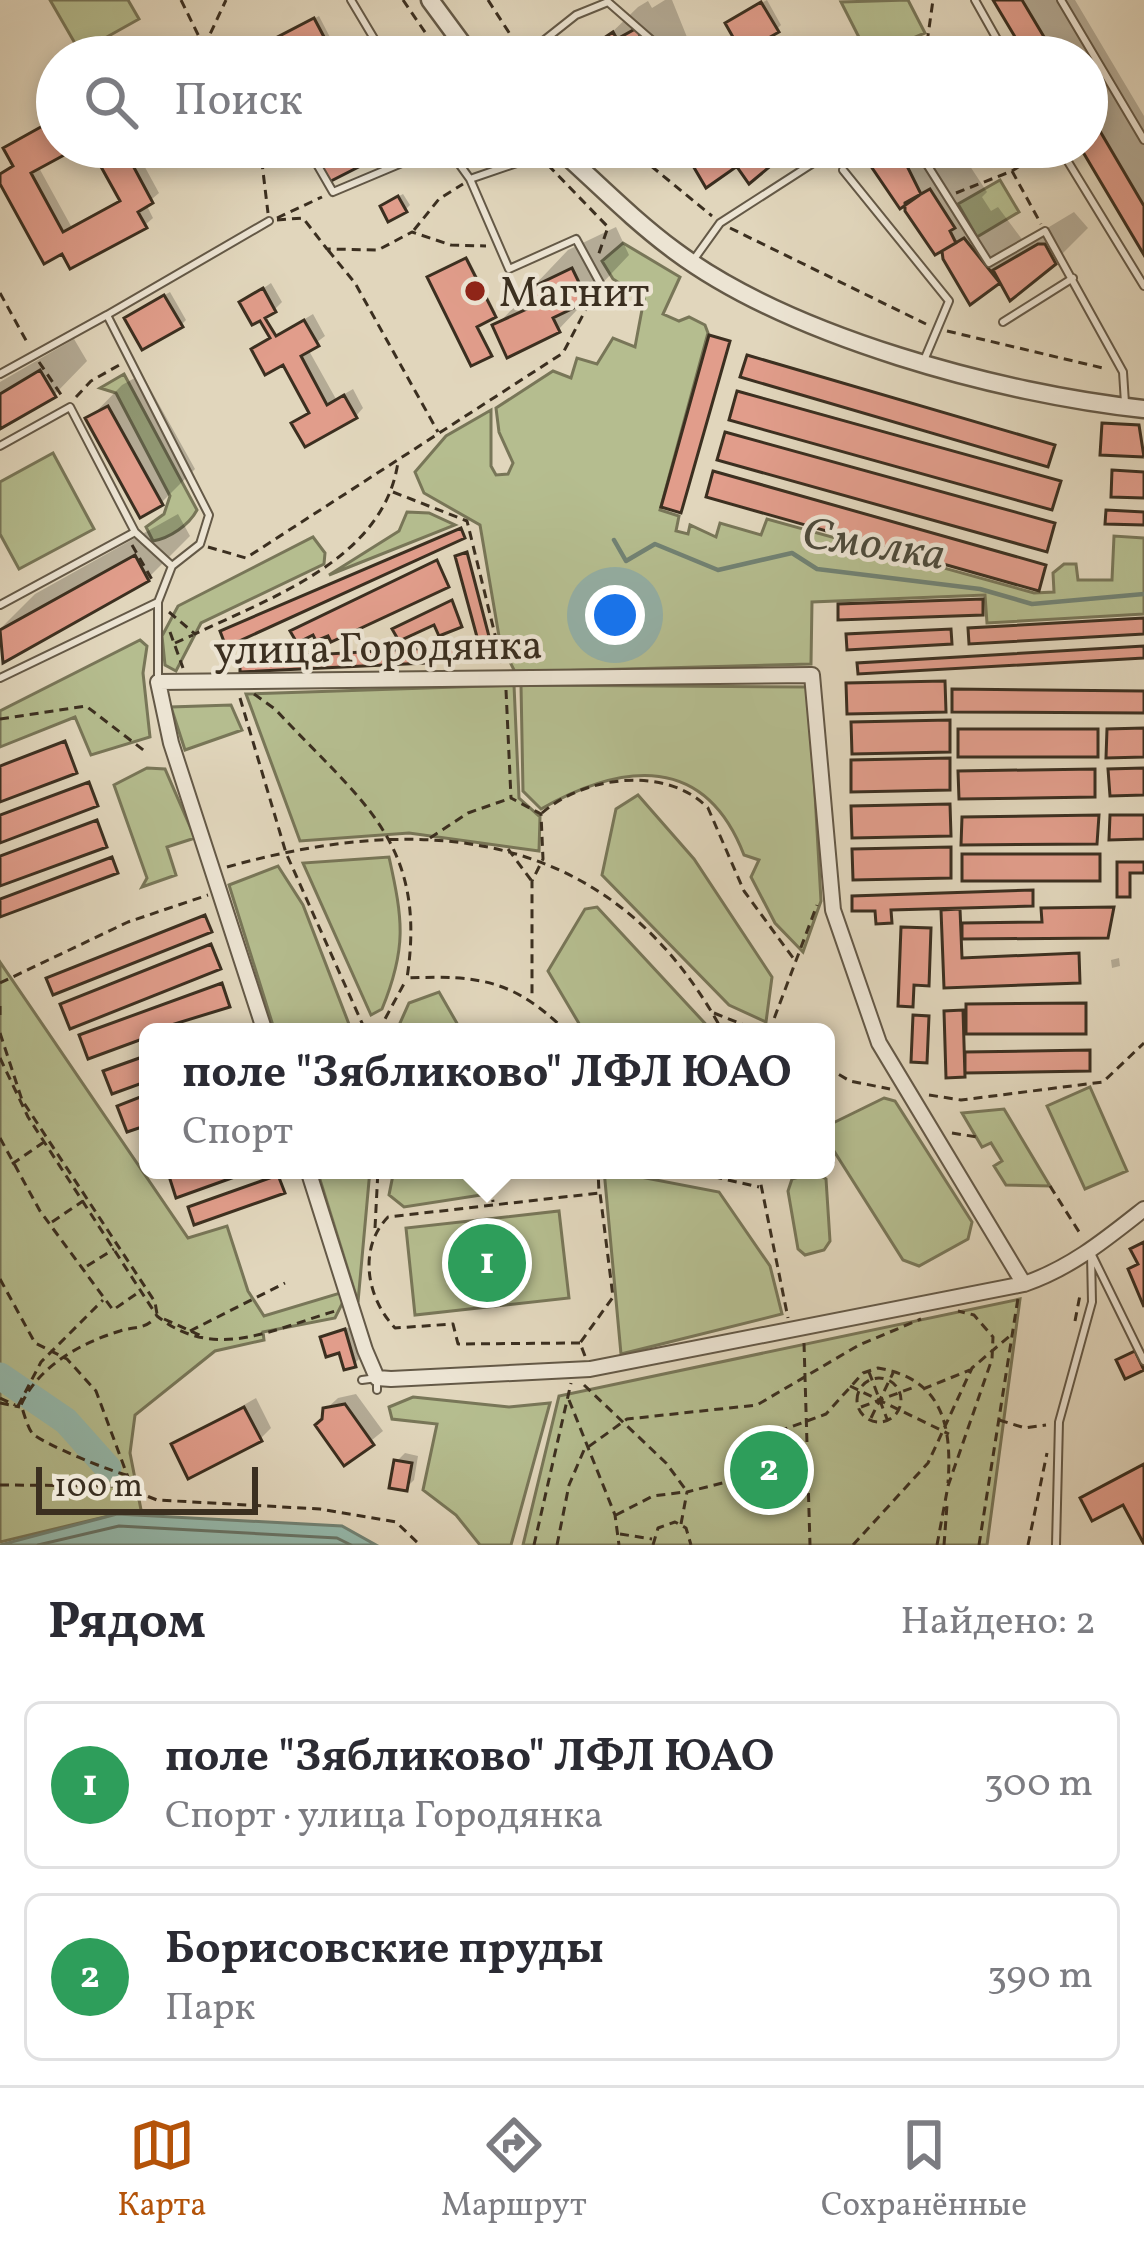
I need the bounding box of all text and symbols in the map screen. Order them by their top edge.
search box [36,36,1108,168]
icon: search [78,69,144,135]
text: Поиск [174,71,303,134]
place label: Магнит [499,266,649,325]
marker: Магнит [462,278,488,304]
water label: Смолка [797,504,949,589]
your location [585,585,645,645]
street label: улица Городянка [213,618,543,683]
popup [139,1023,835,1179]
text: поле "Зябликово" ЛФЛ ЮАО [182,1043,792,1106]
text: Спорт [182,1106,293,1160]
pin: 1 [448,1218,526,1308]
pin: 2 [730,1425,808,1515]
scale bar [36,1461,258,1514]
text: 100 m [54,1465,143,1511]
text: Рядом [48,1588,206,1659]
text: Найдено: 2 [900,1596,1096,1650]
text: поле "Зябликово" ЛФЛ ЮАО [165,1727,774,1790]
text: 1 [82,1758,98,1812]
text: 300 m [984,1758,1093,1812]
text: Спорт · улица Городянка [165,1790,603,1844]
text: Борисовские пруды [165,1919,604,1982]
text: 2 [80,1950,100,2004]
text: 390 m [987,1950,1093,2004]
text: Парк [165,1982,255,2036]
tab: Карта [117,2112,207,2230]
tab: Маршрут [441,2112,587,2230]
tab: Сохранённые [821,2112,1027,2230]

